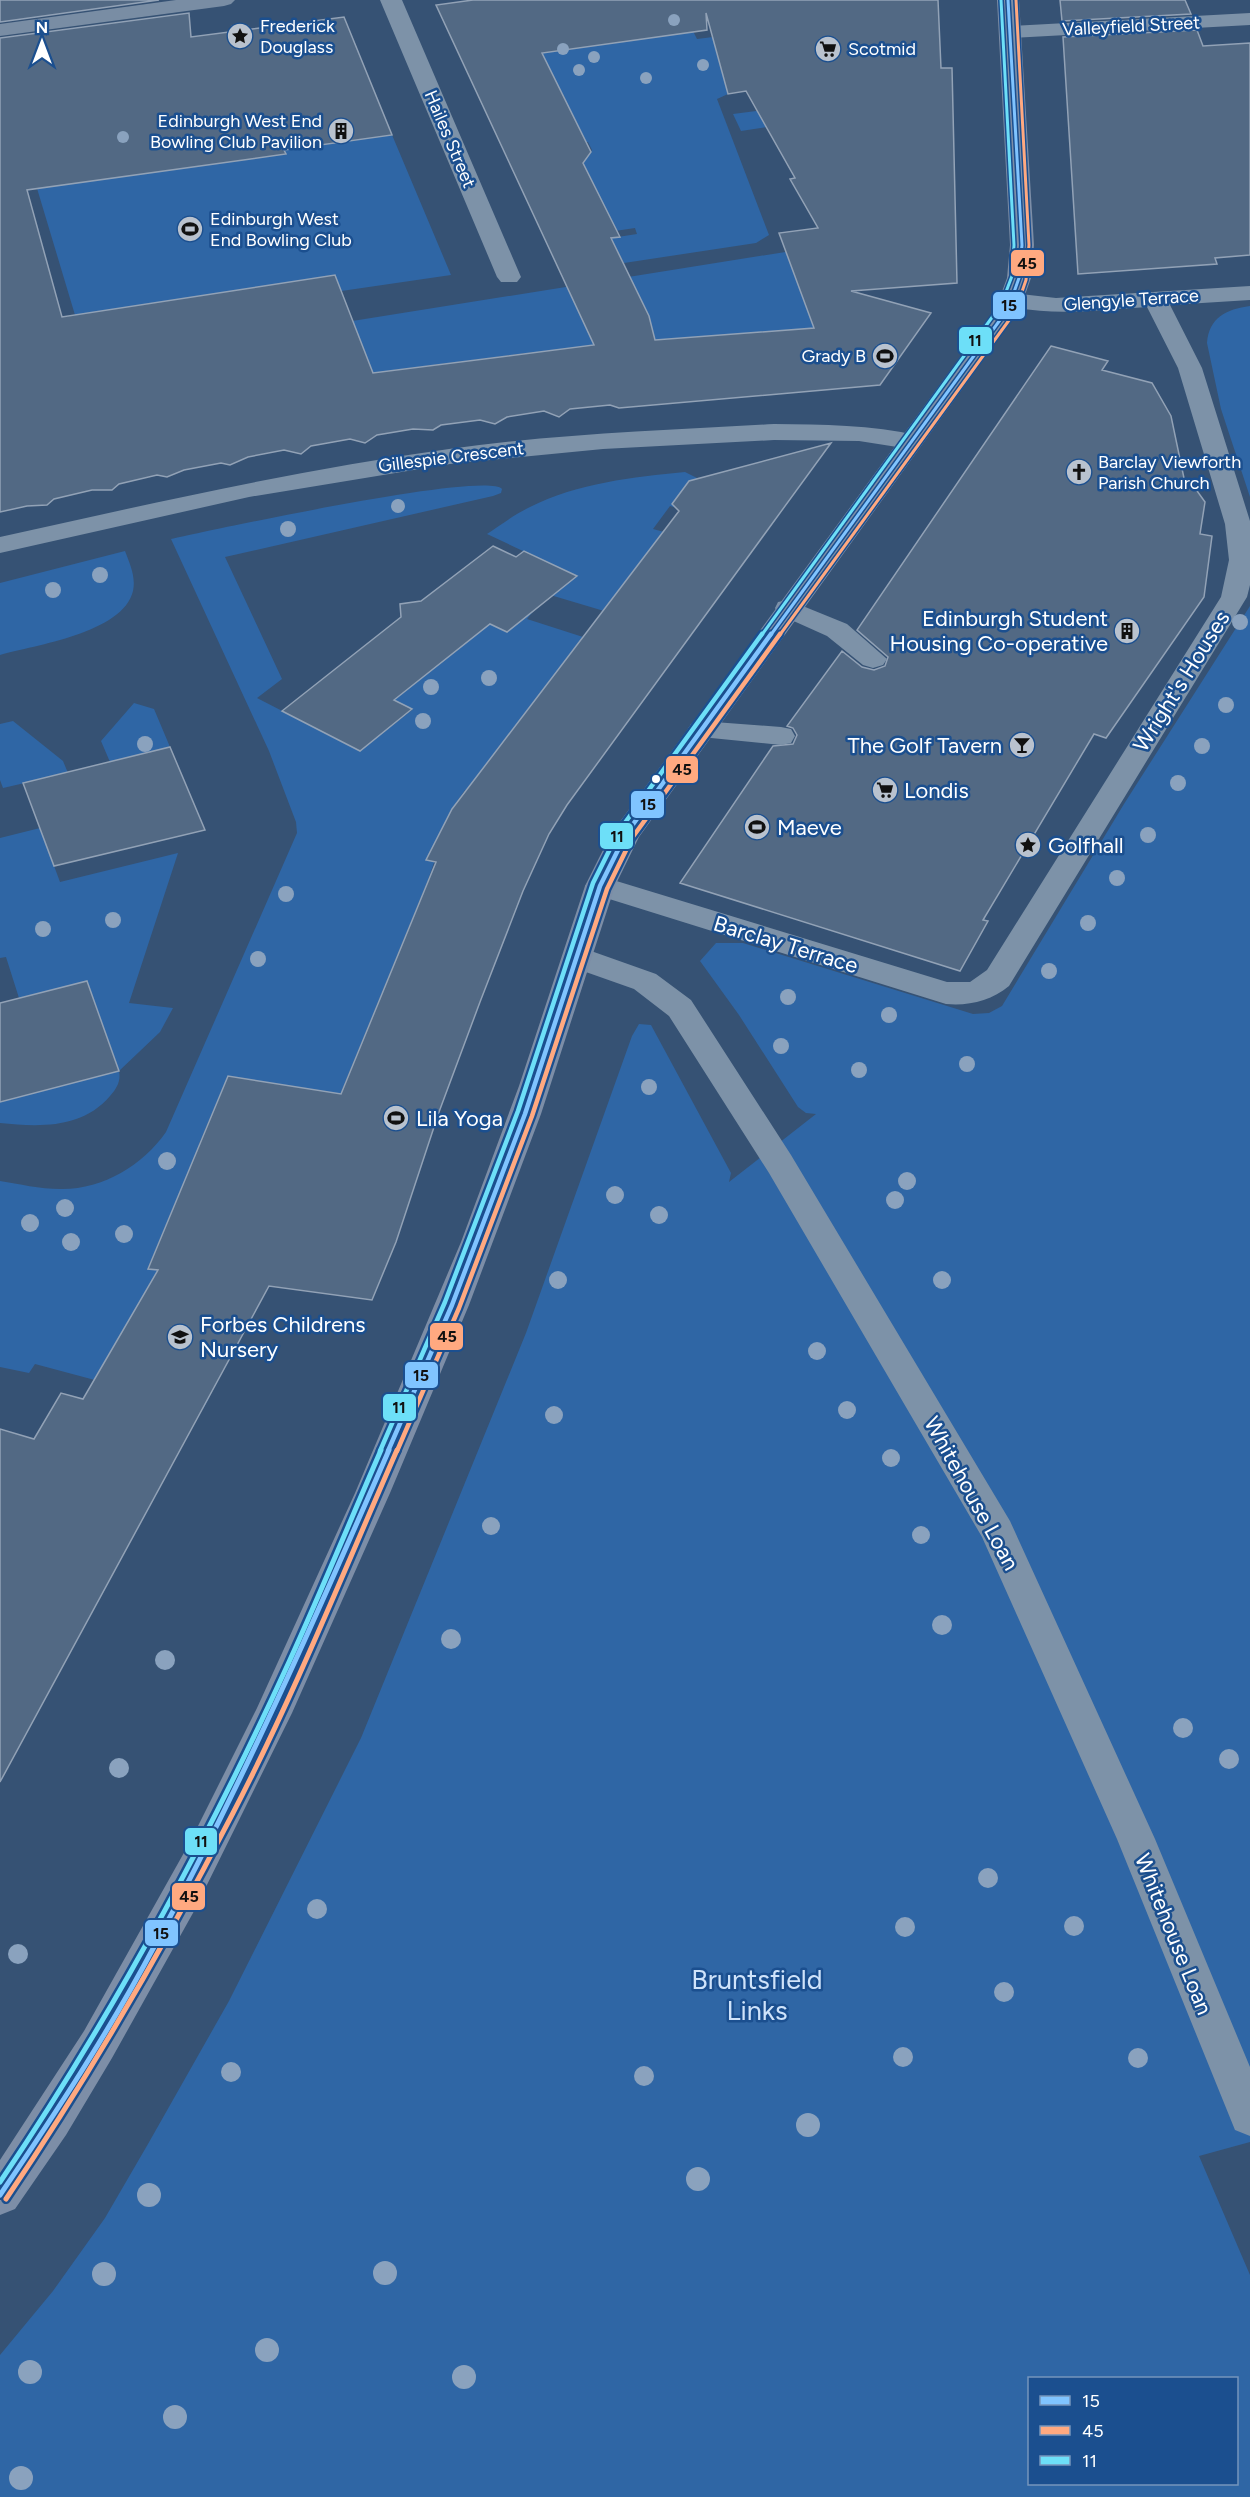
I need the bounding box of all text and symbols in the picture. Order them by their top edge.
street label: Valleyfield Street [1062,11,1201,41]
north arrow [12,12,72,72]
place label: Frederick Douglass [260,15,335,58]
text: N [36,18,48,37]
place icon: Frederick Douglass [225,21,255,51]
supermarket icon: Scotmid [813,34,843,64]
place label: Scotmid [848,38,916,60]
street label: Hailes Street [420,87,480,191]
place label: Edinburgh West End Bowling Club Pavilion [150,110,322,153]
building icon: Edinburgh West End Bowling Club Pavilion [326,116,356,146]
place label: Edinburgh West End Bowling Club [210,208,352,251]
sports icon: Edinburgh West End Bowling Club [175,214,205,244]
line badge: 45 [1010,249,1045,277]
text: 45 [1017,254,1037,273]
street label: Glengyle Terrace [1063,284,1199,316]
line badge: 15 [992,291,1026,320]
text: 15 [1001,296,1017,315]
line badge: 11 [958,326,993,355]
text: 11 [968,331,982,350]
sports icon: Grady B [870,341,900,371]
place label: Grady B [802,345,866,367]
street label: Gillespie Crescent [377,437,525,477]
place label: Barclay Viewforth Parish Church [1098,451,1241,494]
church icon: Barclay Viewforth Parish Church [1064,457,1094,487]
place label: Edinburgh Student Housing Co-operative [890,605,1108,657]
street label: Wright's Houses [1127,606,1236,757]
building icon: Edinburgh Student Housing Co-operative [1112,616,1142,646]
bar icon: The Golf Tavern [1007,730,1037,760]
place label: The Golf Tavern [848,732,1002,759]
line badge: 45 [665,755,699,784]
text: 45 [672,760,692,779]
unlabelled marker [650,773,662,785]
supermarket icon: Londis [870,775,900,805]
place label: Londis [904,777,969,804]
line badge: 15 [630,790,665,819]
text: 15 [640,795,656,814]
sports icon: Maeve [742,812,772,842]
place label: Maeve [777,814,842,841]
line badge: 11 [599,822,634,850]
text: 11 [610,827,624,846]
place icon: Golfhall [1013,830,1043,860]
place label: Golfhall [1048,832,1124,859]
street label: Barclay Terrace [710,910,861,979]
sports icon: Lila Yoga [381,1103,411,1133]
place label: Lila Yoga [416,1105,503,1132]
place label: Forbes Childrens Nursery [200,1311,366,1363]
school or university icon: Forbes Childrens Nursery [165,1322,195,1352]
line badge: 45 [429,1322,464,1351]
text: 45 [437,1327,457,1346]
line badge: 15 [404,1361,439,1389]
text: 15 [413,1366,429,1385]
line badge: 11 [382,1393,417,1422]
text: 11 [392,1398,406,1417]
street label: Whitehouse Loan [918,1412,1025,1575]
line badge: 11 [184,1827,218,1856]
text: 11 [194,1832,208,1851]
street label: Whitehouse Loan [1129,1850,1218,2019]
line badge: 45 [171,1882,206,1911]
text: 45 [179,1887,199,1906]
line badge: 15 [144,1919,179,1947]
text: 15 [153,1924,169,1943]
park label: Bruntsfield Links [691,1963,823,2027]
legend [1028,2377,1238,2485]
text: 15 [1082,2390,1100,2412]
text: 45 [1082,2420,1104,2442]
text: 11 [1082,2450,1097,2472]

